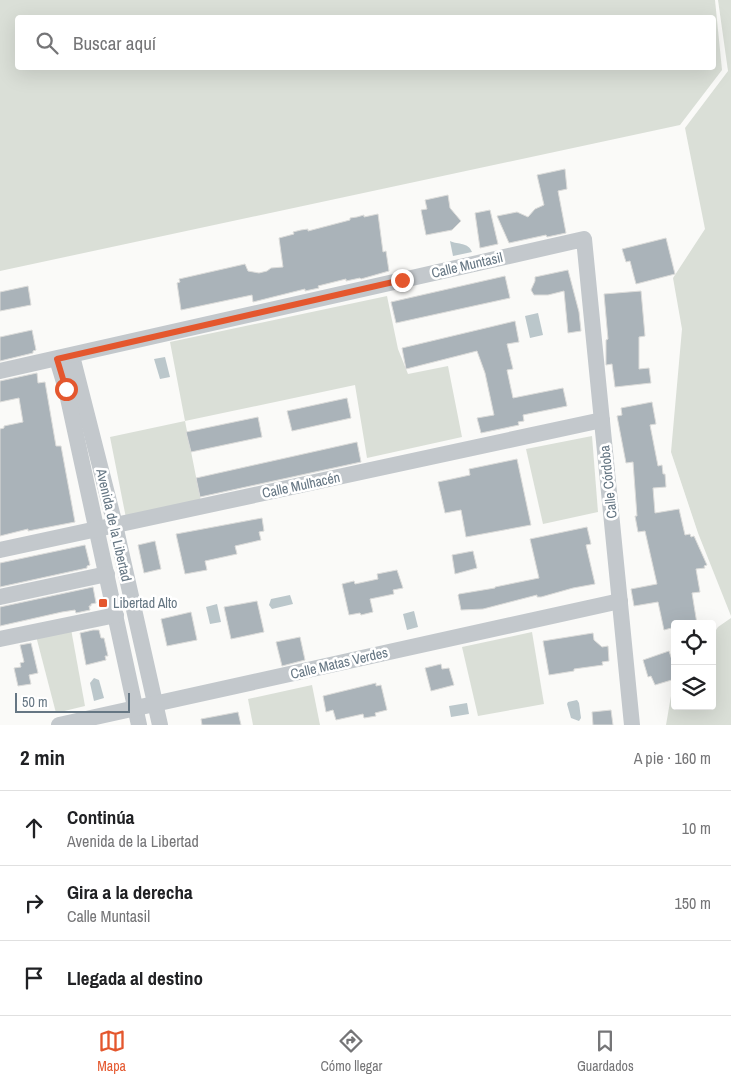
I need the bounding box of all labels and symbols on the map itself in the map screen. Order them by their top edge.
street label: Calle Muntasil [430,248,504,282]
route end [391,269,414,292]
route start [55,378,78,401]
street label: Calle Córdoba [595,444,621,519]
street label: Avenida de la Libertad [92,466,136,583]
street label: Calle Mulhacén [260,468,342,502]
place label: Libertad Alto [113,594,177,612]
marker: Libertad Alto [97,597,109,609]
street label: Calle Matas Verdes [288,643,390,683]
scale bar [15,690,130,713]

